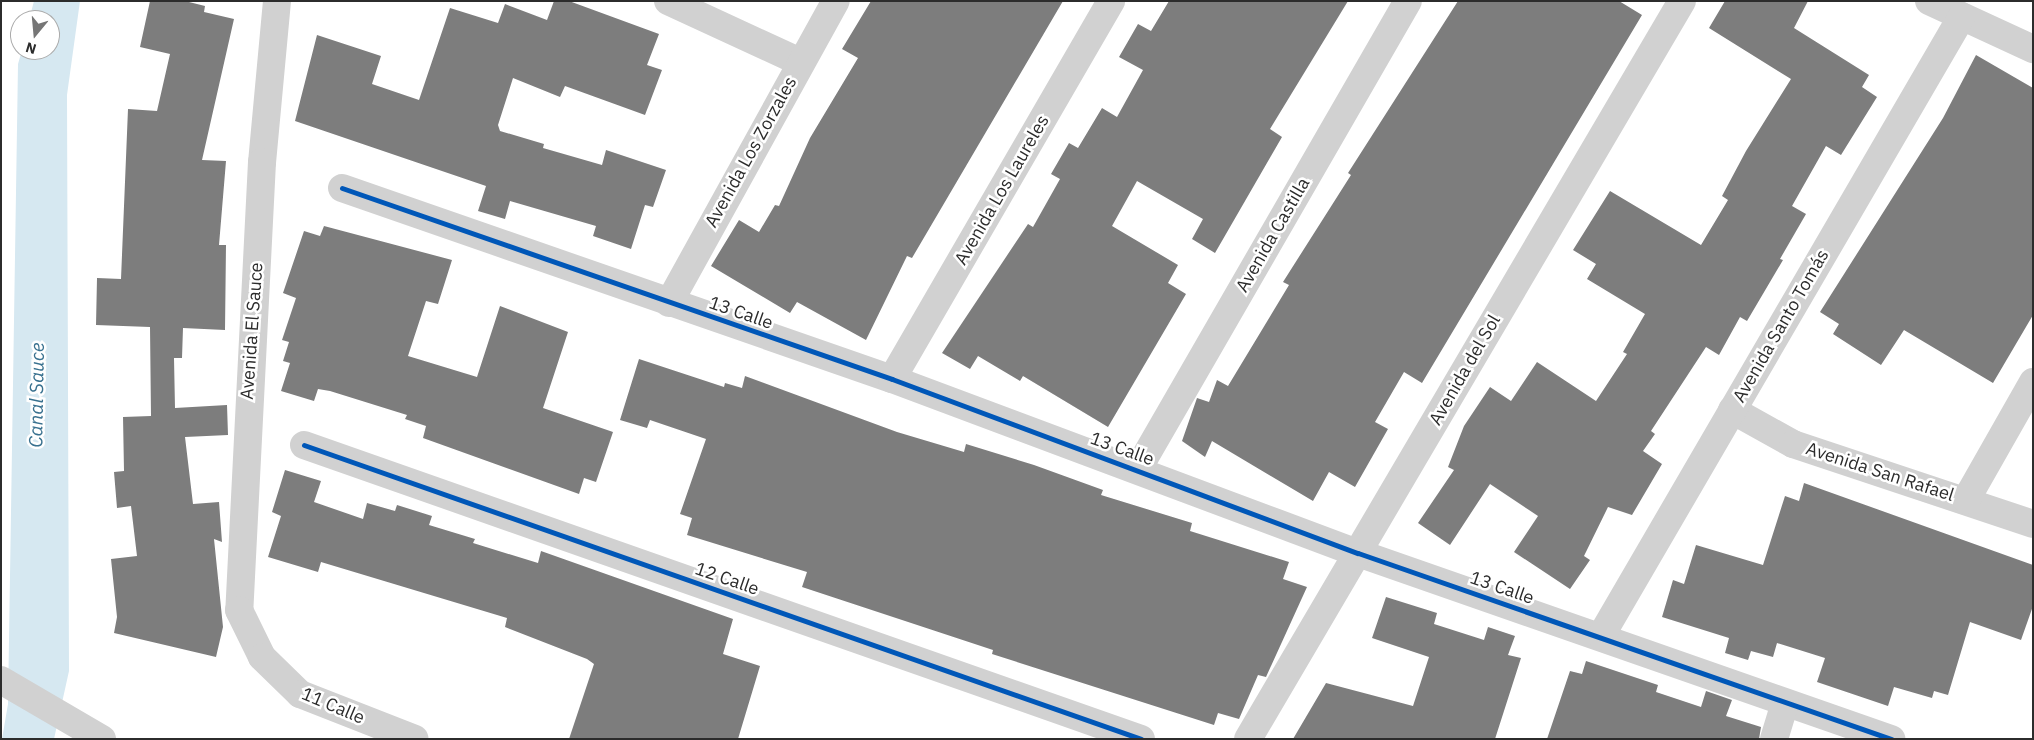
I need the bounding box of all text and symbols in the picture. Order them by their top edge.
north arrow [10,10,60,60]
text: N [23,38,38,58]
street label: Avenida Los Zorzales [701,73,801,231]
street label: Avenida Los Laureles [950,111,1054,269]
street label: Avenida Castilla [1232,174,1314,296]
street label: Avenida Santo Tomás [1728,246,1834,406]
street label: Avenida El Sauce [236,262,268,400]
street label: 13 Calle [706,292,776,334]
street label: Avenida del Sol [1425,311,1505,429]
water label: Canal Sauce [25,342,49,448]
street label: 13 Calle [1087,428,1157,470]
street label: Avenida San Rafael [1803,438,1957,506]
street label: 12 Calle [692,558,762,600]
street label: 13 Calle [1467,567,1537,609]
street label: 11 Calle [298,683,368,729]

